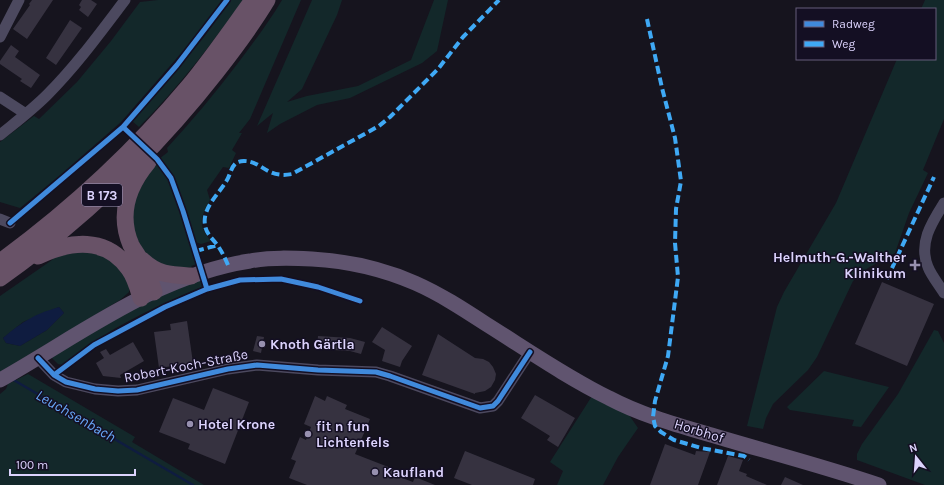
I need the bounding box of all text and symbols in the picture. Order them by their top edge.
legend [796,8,936,60]
text: Radweg [832,17,875,31]
text: Weg [832,37,856,51]
road number: B 173 [82,184,122,206]
place label: Helmuth-G.-Walther Klinikum [773,249,906,282]
marker: Helmuth-G.-Walther Klinikum [909,259,921,271]
place label: Knoth Gärtla [270,336,355,353]
marker: Knoth Gärtla [257,339,267,349]
street label: Robert-Koch-Straße [123,346,249,386]
water label: Leuchsenbach [33,386,119,446]
street label: Horbhof [672,415,726,447]
place label: Hotel Krone [198,416,275,433]
place label: fit n fun Lichtenfels [316,418,390,451]
marker: Hotel Krone [185,419,195,429]
marker: fit n fun Lichtenfels [303,429,313,439]
north arrow [896,437,936,477]
text: N [908,441,919,455]
scale bar [10,451,135,477]
text: 100 m [16,458,48,472]
place label: Kaufland [383,464,444,481]
marker: Kaufland [370,467,380,477]

